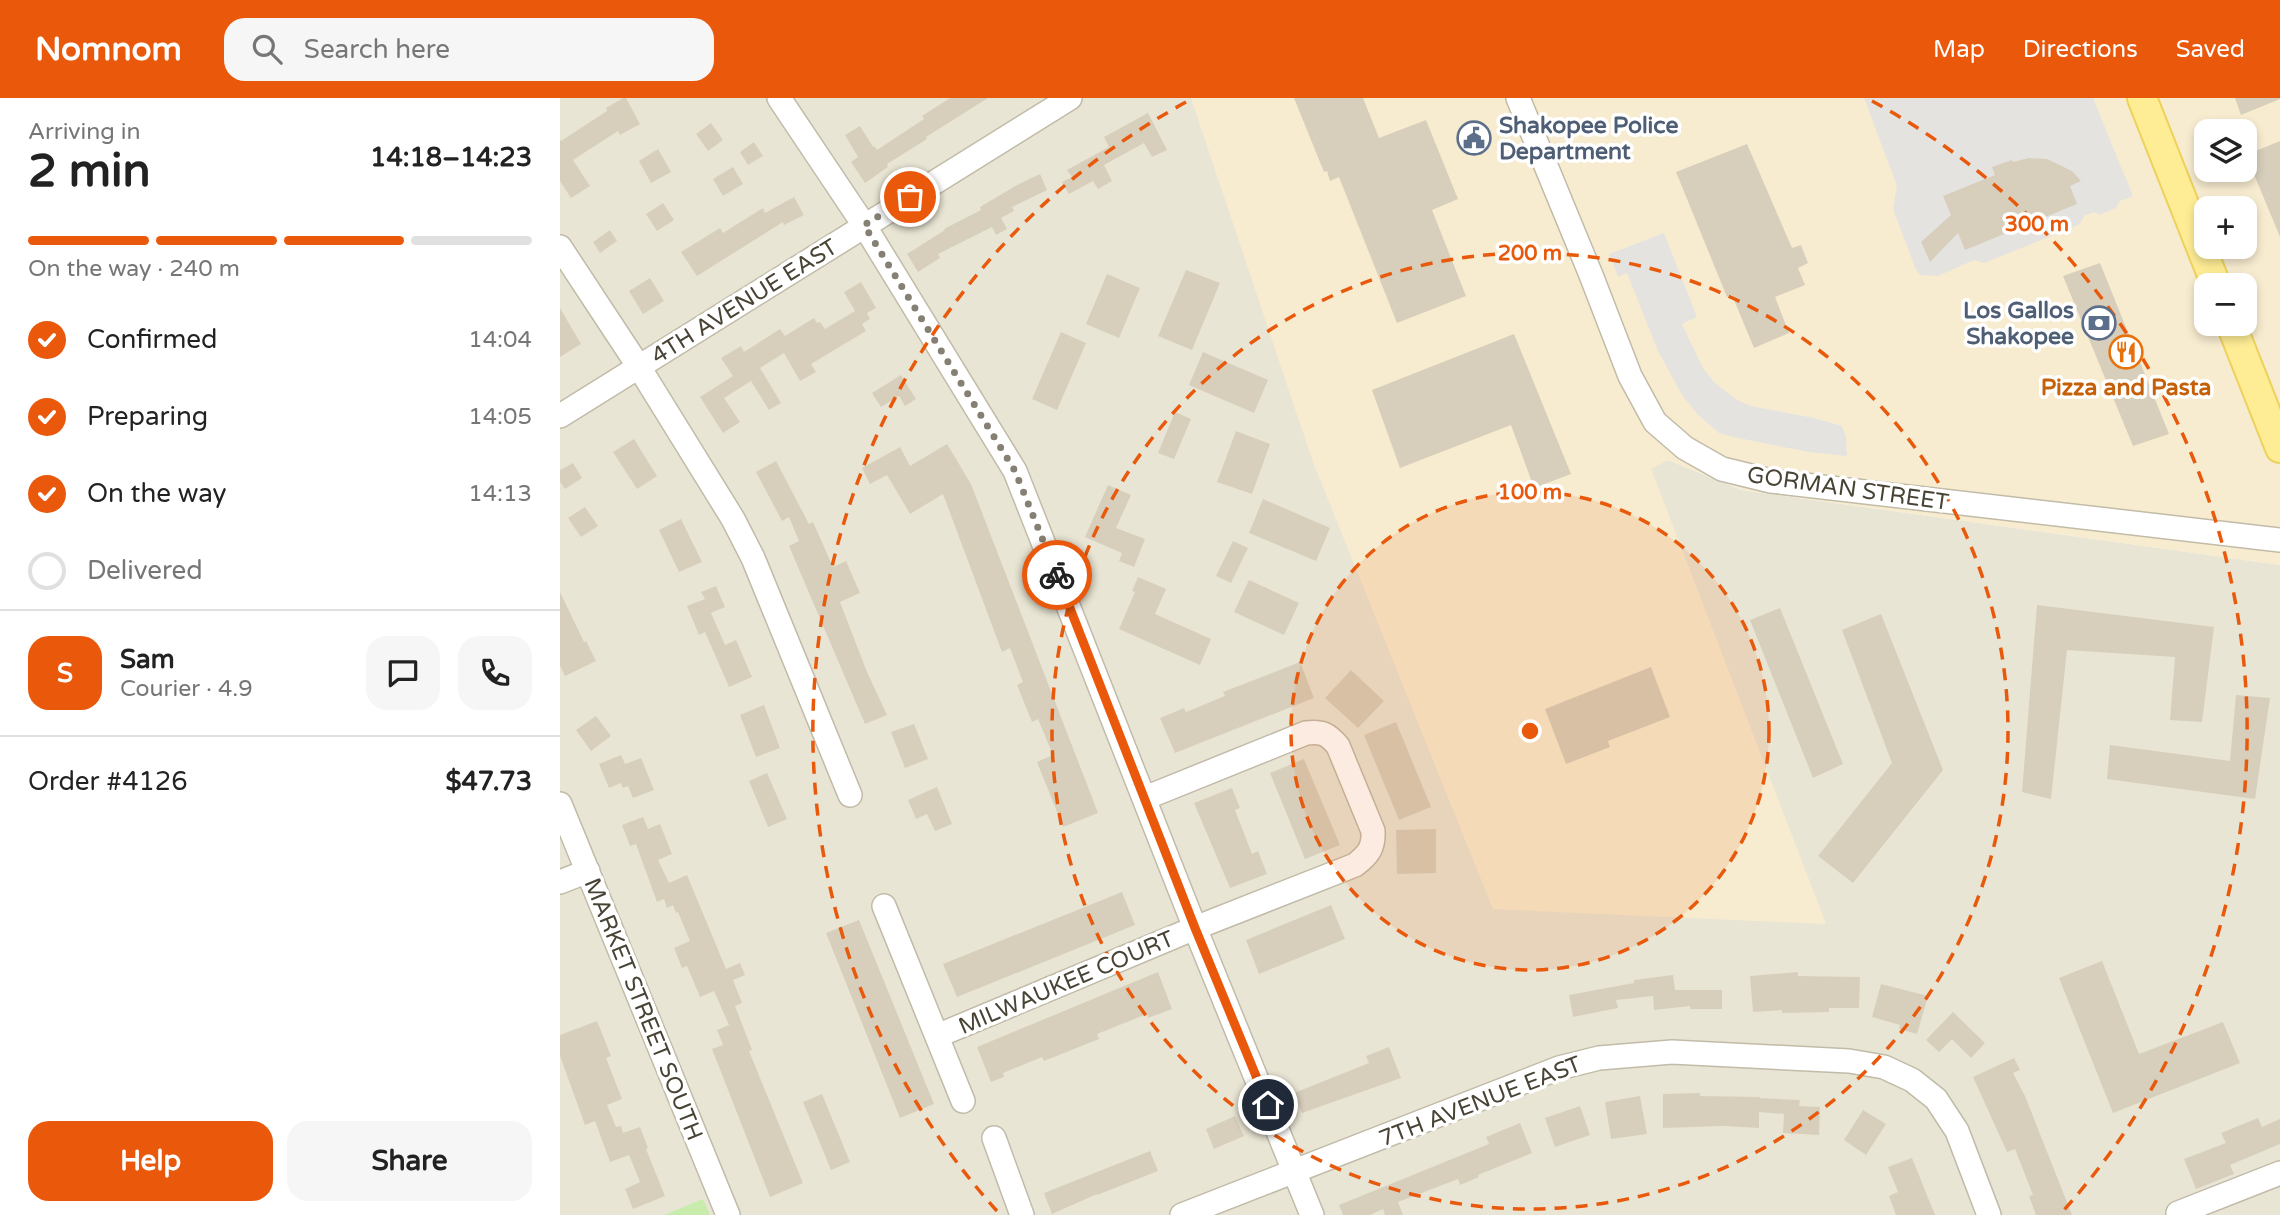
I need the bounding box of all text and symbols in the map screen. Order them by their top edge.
search box [224,18,714,81]
text: Nomnom [35,30,182,69]
icon: search [248,30,286,68]
text: Search here [304,34,450,65]
text: Map [1933,35,1985,64]
text: Directions [2023,35,2138,64]
text: Saved [2176,35,2245,64]
place label: Shakopee Police Department [1499,112,1679,166]
text: Arriving in [28,118,141,146]
public building icon: Shakopee Police Department [1455,119,1493,157]
map controls [2194,119,2257,336]
button: layers [2194,119,2257,182]
text: 14:18–14:23 [370,142,532,173]
text: 2 min [28,144,151,199]
pin [880,167,940,227]
icon: bag [891,178,929,216]
button: + [2194,196,2257,259]
text: 300 m [2005,212,2069,237]
street label: 4TH AVENUE EAST [646,233,843,371]
text: 200 m [1498,241,1562,266]
text: On the way · 240 m [28,255,240,283]
button: − [2194,273,2257,336]
place label: Los Gallos Shakopee [1963,297,2074,351]
bank icon: Los Gallos Shakopee [2080,304,2118,342]
icon: check [28,321,66,359]
text: Confirmed [87,324,217,355]
text: 14:04 [468,326,532,354]
restaurant icon: Pizza and Pasta [2107,333,2145,371]
place label: Pizza and Pasta [2041,374,2211,402]
icon: check [28,398,66,436]
text: Preparing [87,401,208,432]
text: 14:05 [468,403,532,431]
street label: GORMAN STREET [1745,461,1950,517]
icon: check [28,475,66,513]
text: On the way [87,478,227,509]
text: 14:13 [468,480,532,508]
text: 100 m [1498,480,1562,505]
courier [1022,540,1092,610]
text: Delivered [87,555,203,586]
icon: bike [1038,556,1076,594]
button: chat [366,636,440,710]
button: phone [458,636,532,710]
text: Sam [120,644,175,675]
text: S [57,658,73,689]
text: Courier · 4.9 [120,675,253,703]
centre of rings [1518,719,1542,743]
text: Order #4126 [28,766,188,797]
text: $47.73 [445,766,532,797]
street label: MARKET STREET SOUTH [578,874,709,1145]
street label: MILWAUKEE COURT [954,925,1178,1041]
street label: 7TH AVENUE EAST [1375,1050,1585,1153]
pin [1238,1075,1298,1135]
icon: home [1249,1086,1287,1124]
button: Help [28,1121,273,1201]
button: Share [287,1121,532,1201]

